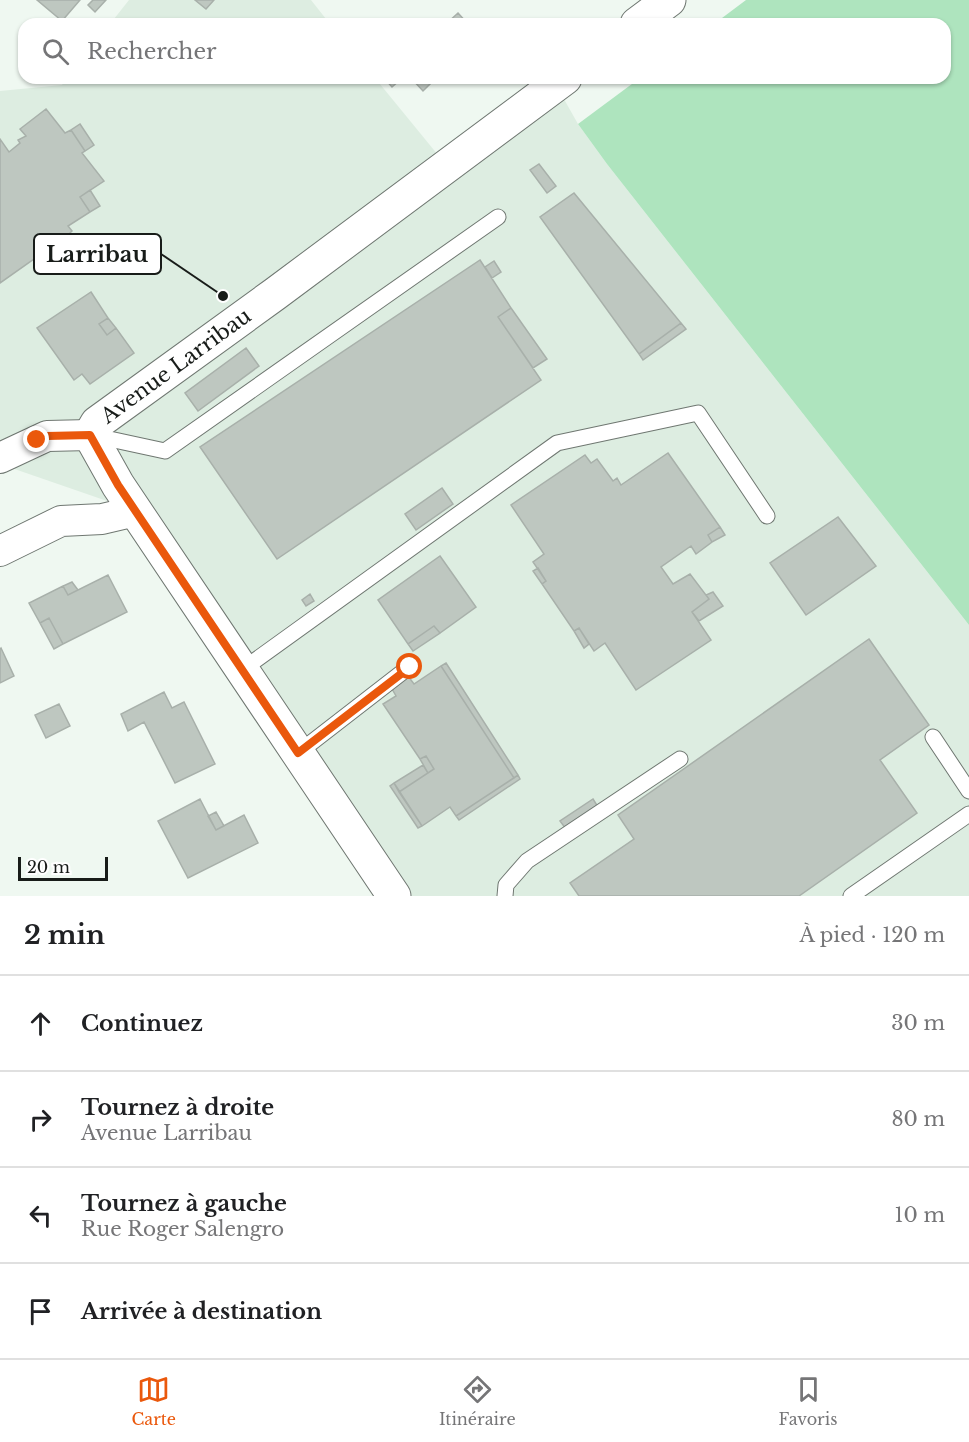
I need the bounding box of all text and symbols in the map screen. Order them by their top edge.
search box [18,18,951,84]
icon: search [39,35,72,68]
text: Rechercher [87,38,217,65]
callout: Larribau [34,234,161,274]
text: Larribau [46,241,148,268]
street label: Avenue Larribau [95,303,256,430]
route end [23,426,49,452]
route start [396,653,422,679]
scale bar [18,854,108,882]
text: 20 m [27,857,70,877]
text: 2 min [24,919,105,951]
text: À pied · 120 m [799,923,945,947]
icon: ahead [24,1007,57,1040]
text: Continuez [81,1010,203,1037]
text: 30 m [891,1011,945,1035]
text: Tournez à droite [81,1094,274,1121]
icon: right [24,1103,57,1136]
text: 80 m [891,1107,945,1131]
text: Avenue Larribau [81,1121,252,1145]
text: Tournez à gauche [81,1190,287,1217]
icon: left [24,1199,57,1232]
text: 10 m [895,1203,945,1227]
text: Rue Roger Salengro [81,1217,284,1241]
icon: arrive [24,1295,57,1328]
text: Arrivée à destination [81,1298,322,1325]
tab: Carte [131,1373,176,1429]
tab: Itinéraire [439,1373,516,1429]
tab: Favoris [779,1373,837,1429]

